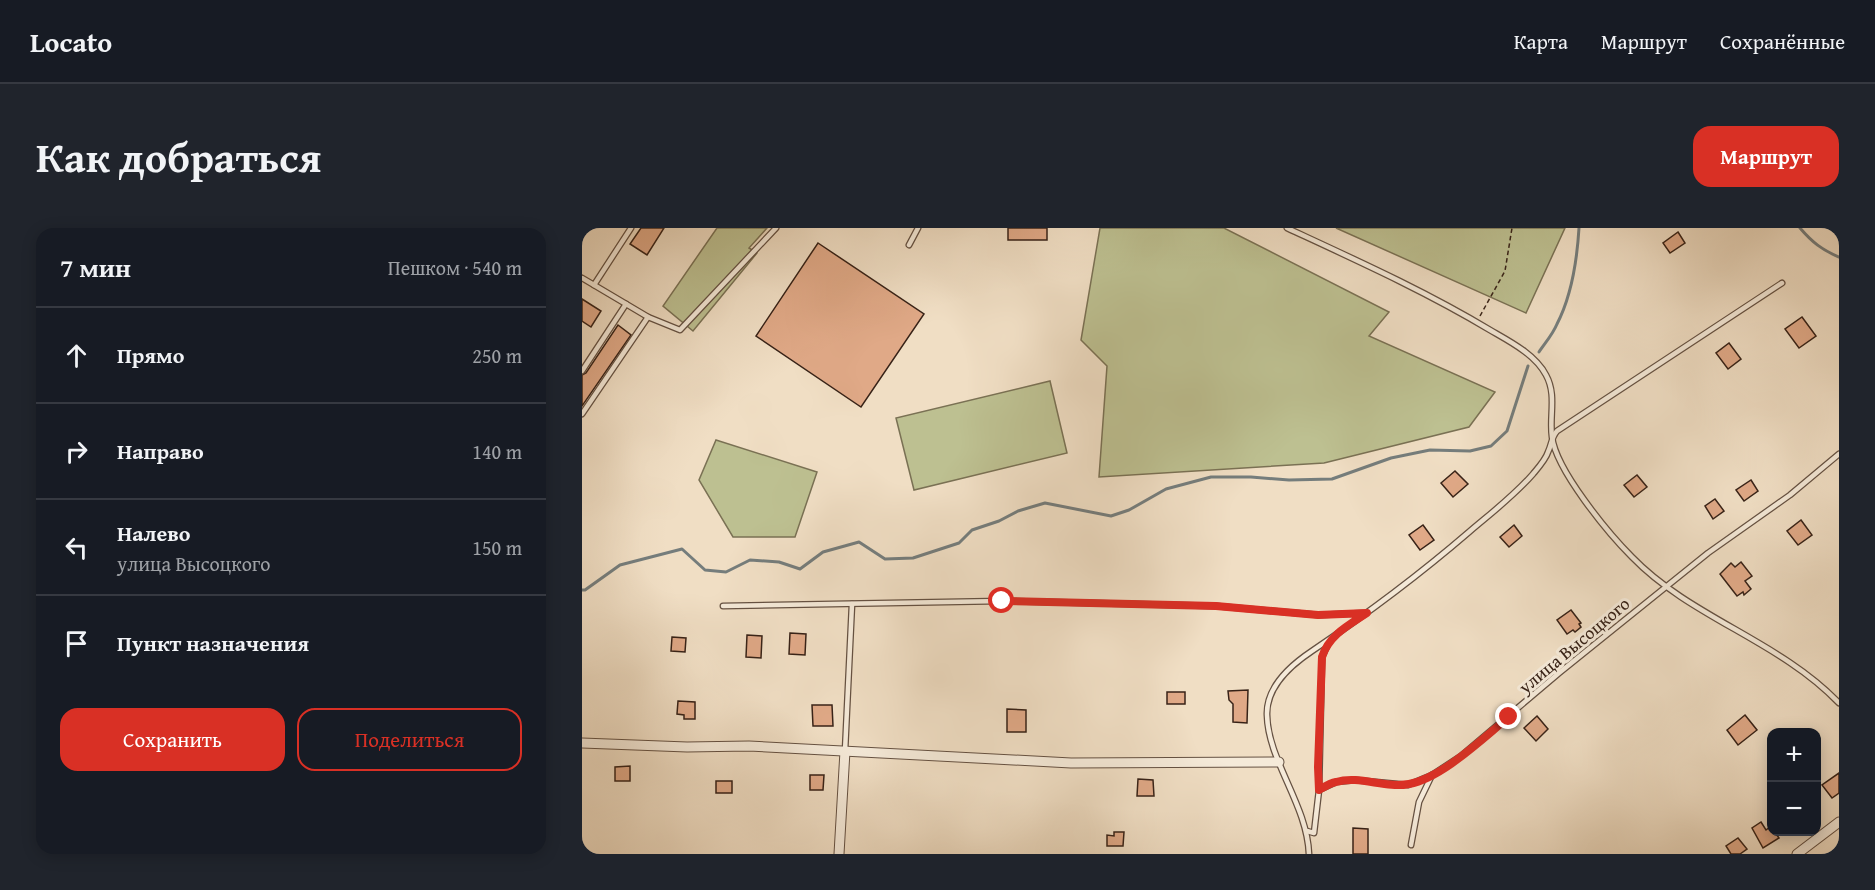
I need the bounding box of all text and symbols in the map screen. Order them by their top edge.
text: Locato [30,21,112,62]
text: Карта [1514,26,1568,57]
text: Маршрут [1601,26,1687,57]
text: Сохранённые [1720,26,1845,57]
text: Как добраться [36,126,321,187]
button: Маршрут [1693,126,1839,187]
text: 7 мин [60,248,131,287]
text: Пешком · 540 m [388,253,522,282]
icon: ahead [60,339,93,372]
text: Прямо [117,339,184,371]
text: 250 m [472,341,522,370]
icon: right [60,435,93,468]
text: Направо [117,435,204,467]
text: 140 m [472,437,522,466]
text: Налево [117,517,190,549]
icon: left [60,531,93,564]
text: 150 m [472,533,522,562]
text: улица Высоцкого [117,549,271,578]
route start [988,587,1014,613]
street label: улица Высоцкого [1512,590,1636,700]
icon: arrive [60,627,93,660]
text: Пункт назначения [117,627,309,659]
route end [1495,703,1521,729]
button: Сохранить [60,708,285,771]
button: Поделиться [297,708,522,771]
map controls [1767,728,1821,836]
button: + [1767,728,1821,782]
button: − [1767,782,1821,836]

